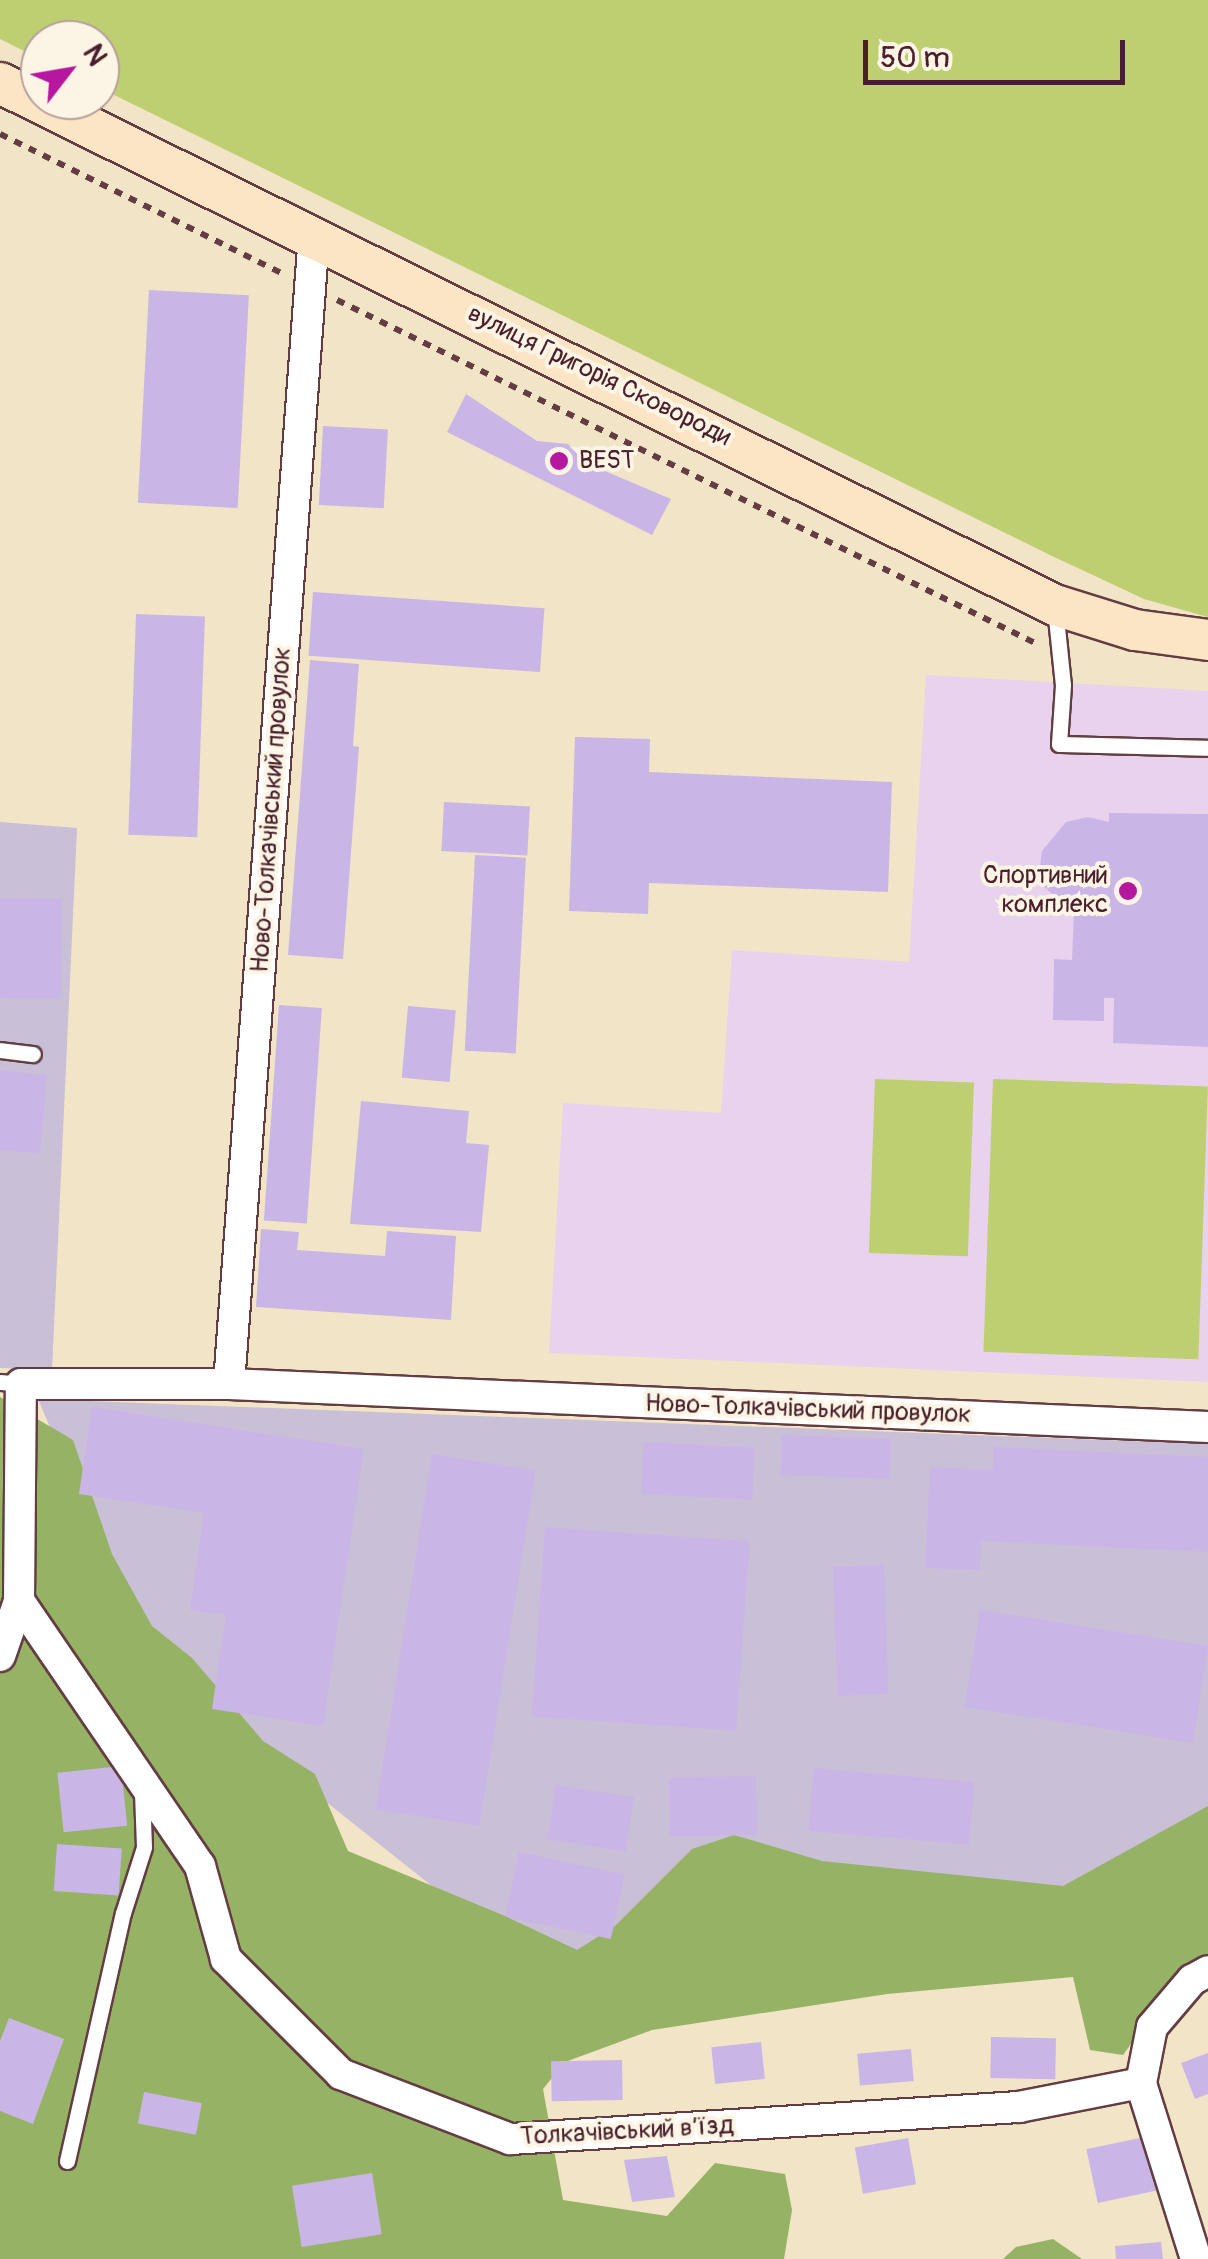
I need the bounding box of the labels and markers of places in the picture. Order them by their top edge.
place label: BEST [579,446,635,476]
marker: BEST [548,450,570,472]
place label: Спортивний комплекс [983,862,1108,921]
marker: Спортивний комплекс [1117,880,1139,902]

